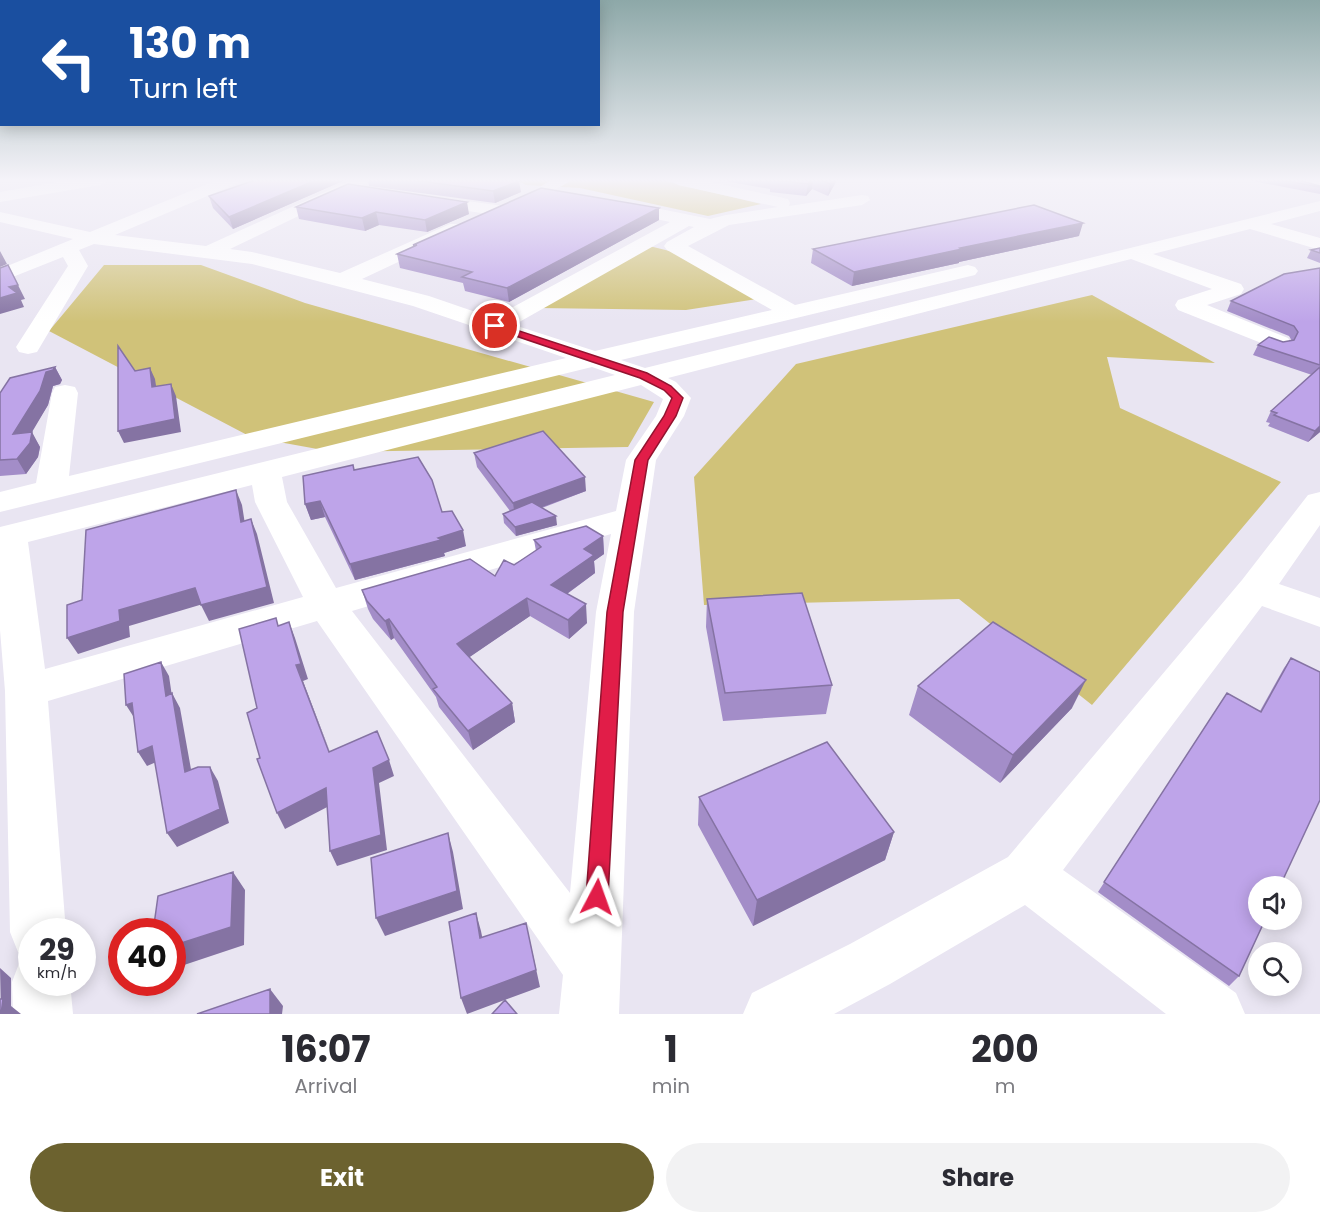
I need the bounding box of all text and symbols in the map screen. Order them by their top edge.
text: 130 m [129,14,251,73]
icon: left [30,24,108,102]
text: Turn left [129,70,238,107]
pin [469,300,520,351]
icon: arrive [478,309,511,342]
position arrow [565,865,629,929]
map controls [1248,876,1302,996]
button: sound [1248,876,1302,930]
speed limit sign: 40 [108,918,186,996]
text: 29 [39,928,75,971]
button: search [1248,942,1302,996]
text: km/h [37,962,77,983]
text: 16:07 [281,1024,371,1075]
text: 1 [664,1024,678,1075]
text: 200 [971,1024,1039,1075]
text: Arrival [294,1072,357,1100]
text: min [652,1072,690,1100]
text: m [995,1072,1015,1100]
button: Exit [30,1143,654,1212]
button: Share [666,1143,1290,1212]

